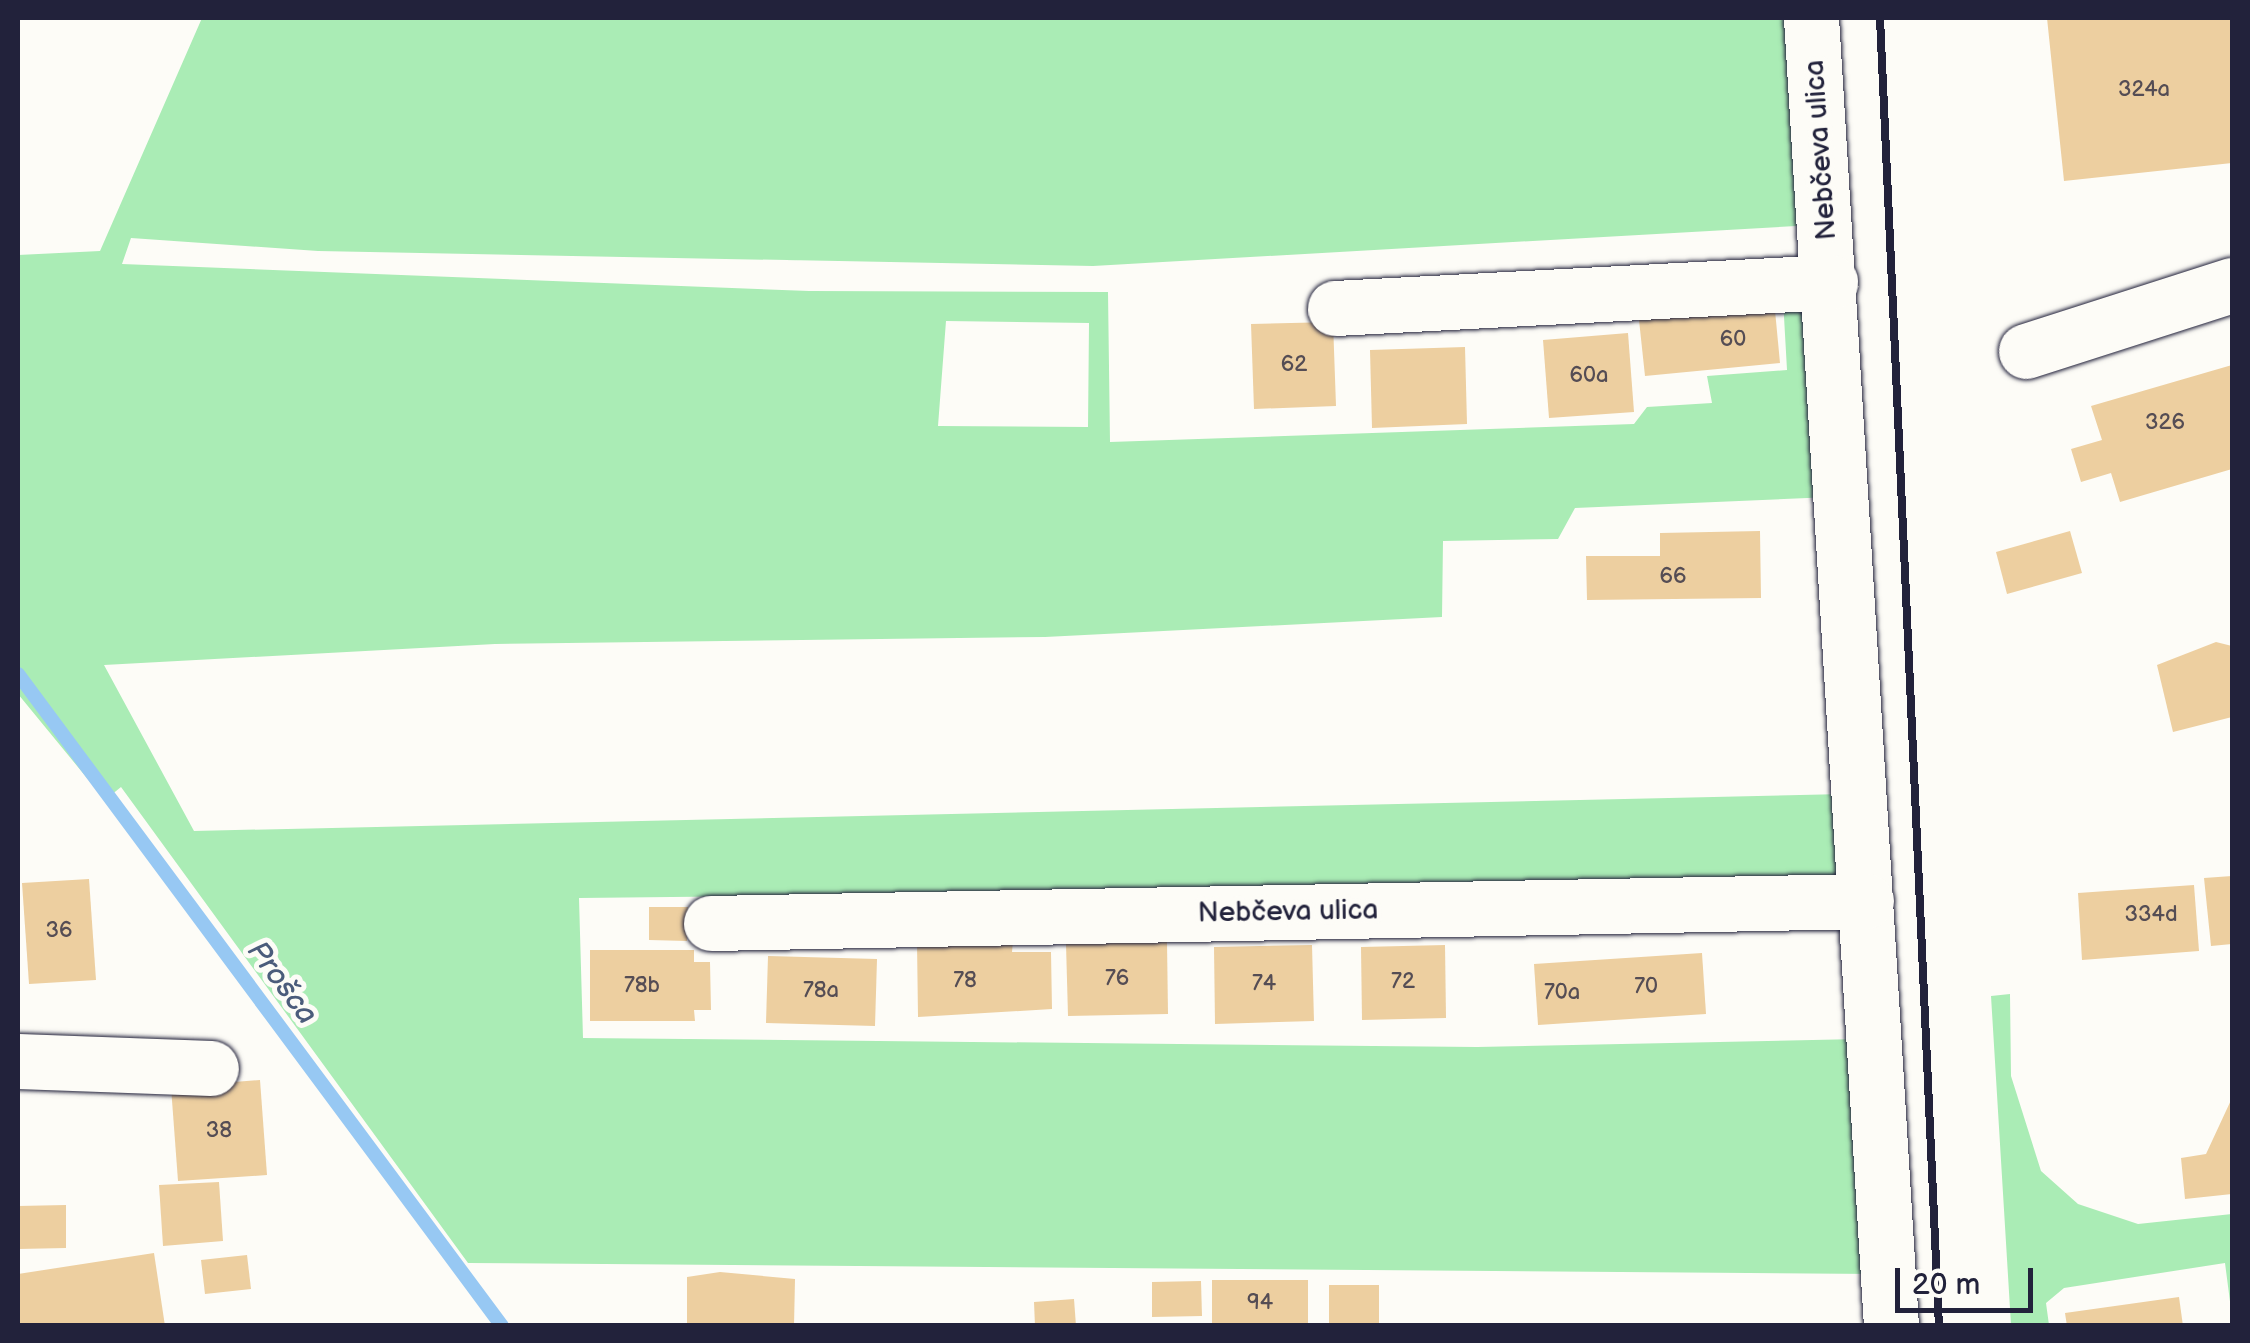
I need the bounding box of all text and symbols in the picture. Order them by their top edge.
street label: Nebčeva ulica [1798,59,1844,241]
house number: 324a [2118,77,2170,103]
house number: 60 [1720,327,1746,353]
house number: 62 [1281,352,1307,378]
house number: 60a [1570,363,1608,389]
house number: 326 [2145,410,2185,436]
house number: 66 [1660,564,1686,590]
street label: Nebčeva ulica [1197,894,1379,930]
house number: 334d [2124,902,2178,928]
house number: 36 [46,918,72,944]
water label: Prošca [239,934,325,1032]
house number: 76 [1105,966,1129,992]
house number: 78 [953,968,977,994]
house number: 72 [1391,969,1415,995]
house number: 74 [1252,971,1276,997]
house number: 78b [624,973,660,999]
house number: 70 [1634,974,1658,1000]
house number: 78a [803,978,839,1004]
house number: 70a [1544,980,1580,1006]
house number: 38 [206,1118,232,1144]
scale bar [1900,1248,2038,1310]
text: 20 m [1912,1267,1980,1303]
house number: 94 [1247,1290,1273,1316]

